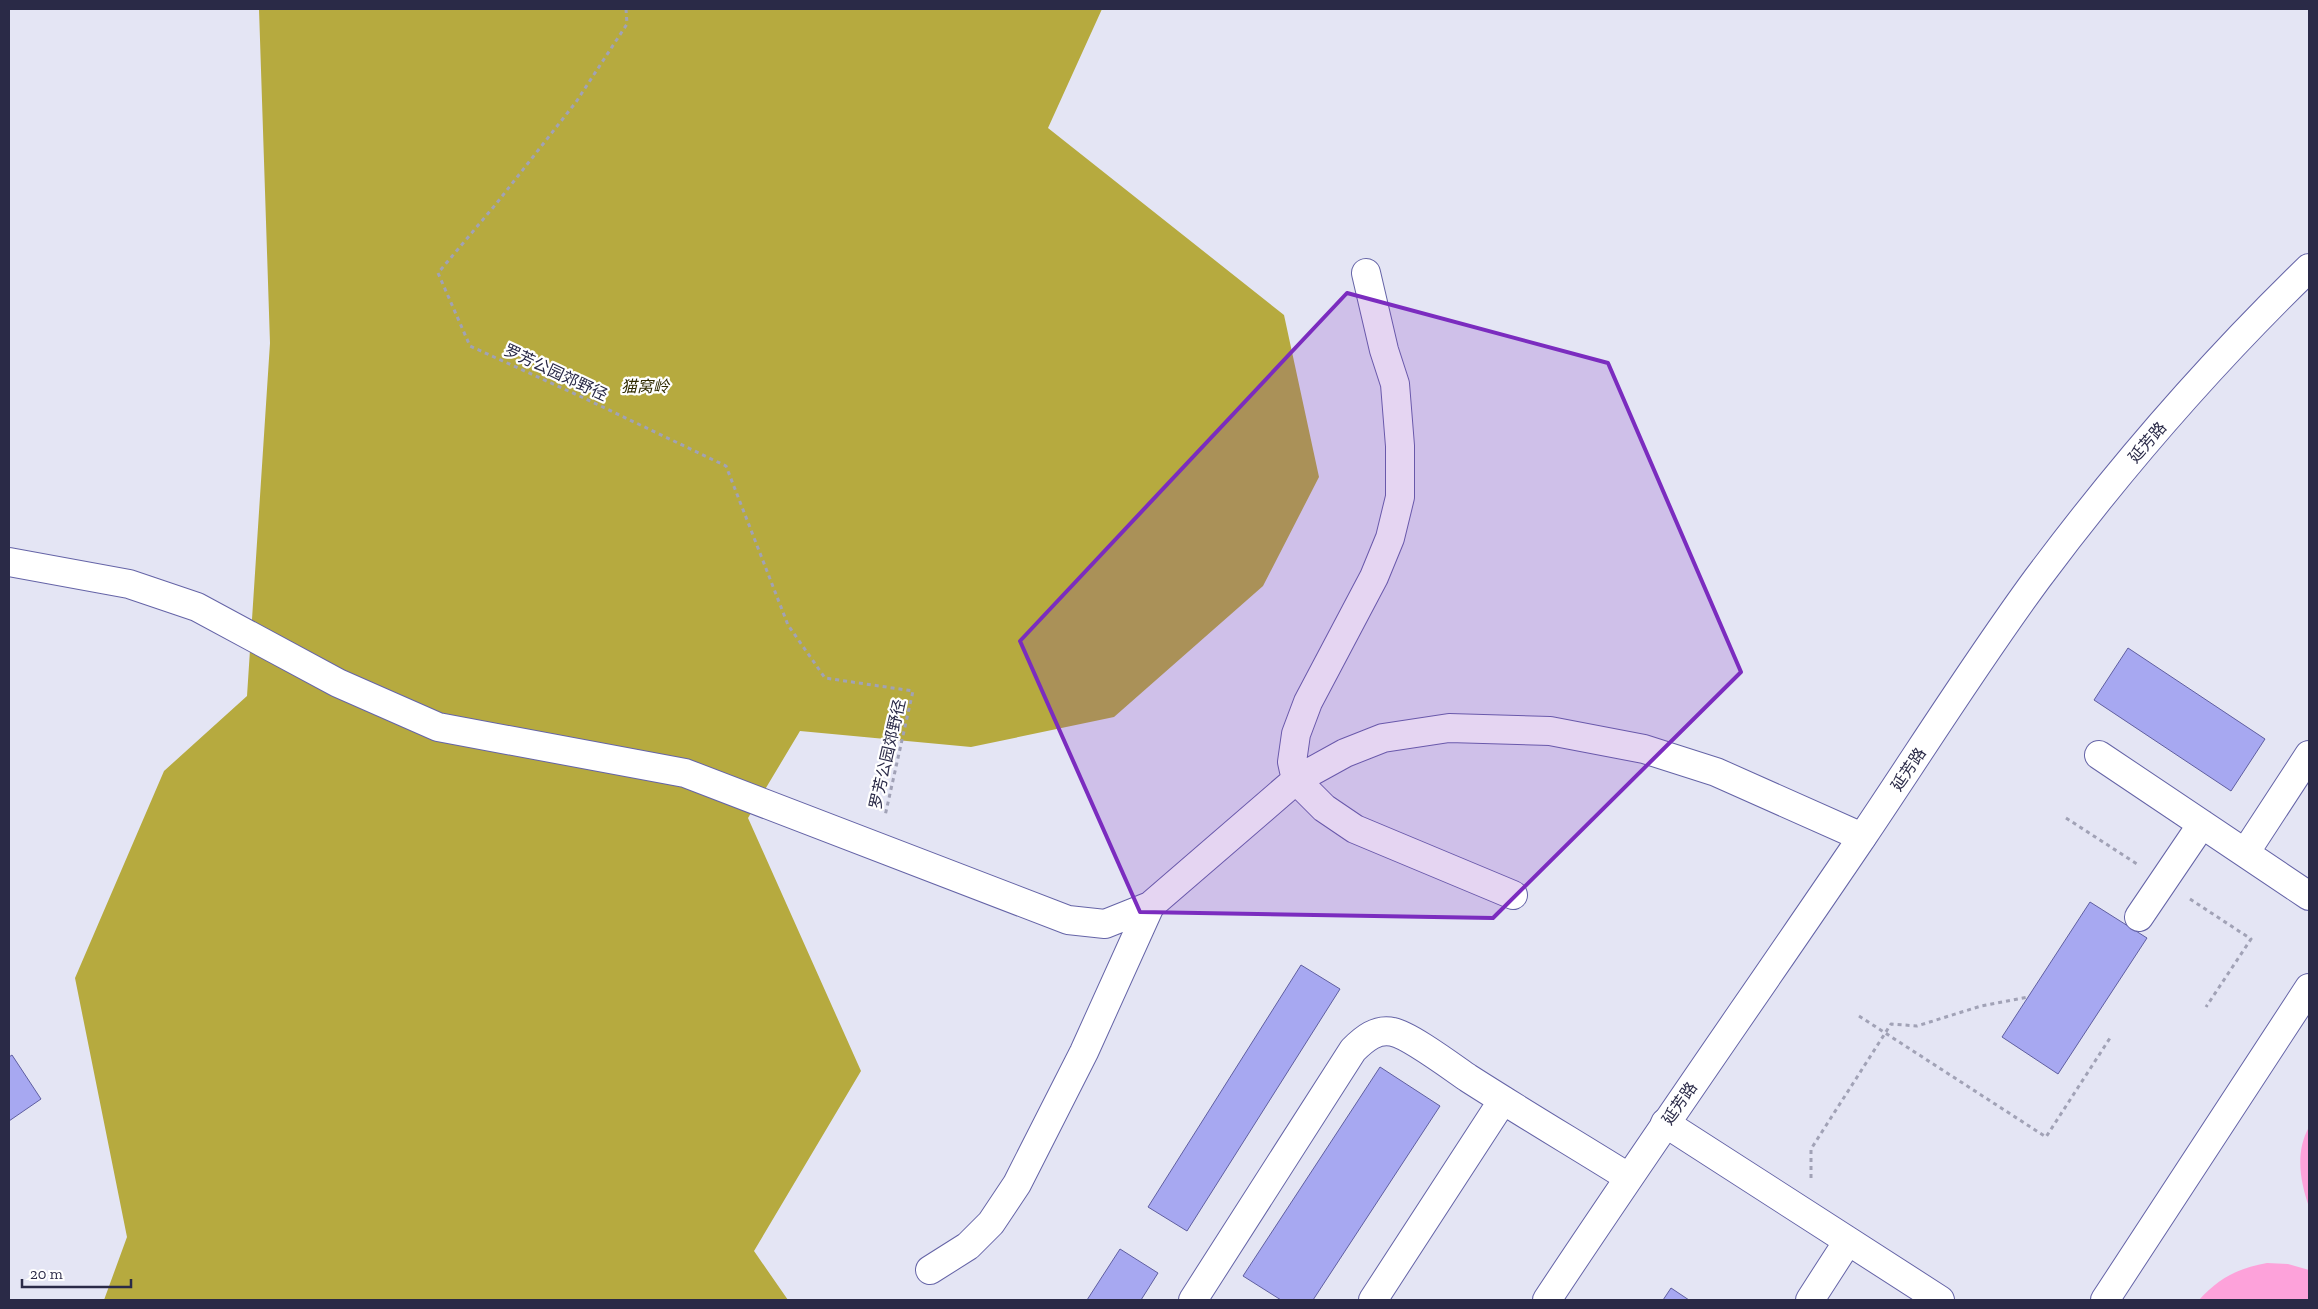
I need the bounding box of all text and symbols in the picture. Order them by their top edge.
street label: 罗芳公园郊野径 [501,340,611,405]
park label: 猫窝岭 [621,377,671,396]
street label: 延芳路 [2124,418,2170,467]
street label: 罗芳公园郊野径 [866,697,909,811]
street label: 延芳路 [1887,744,1930,794]
street label: 延芳路 [1658,1078,1701,1128]
scale bar [22,1256,131,1288]
text: 20 m [30,1265,63,1283]

